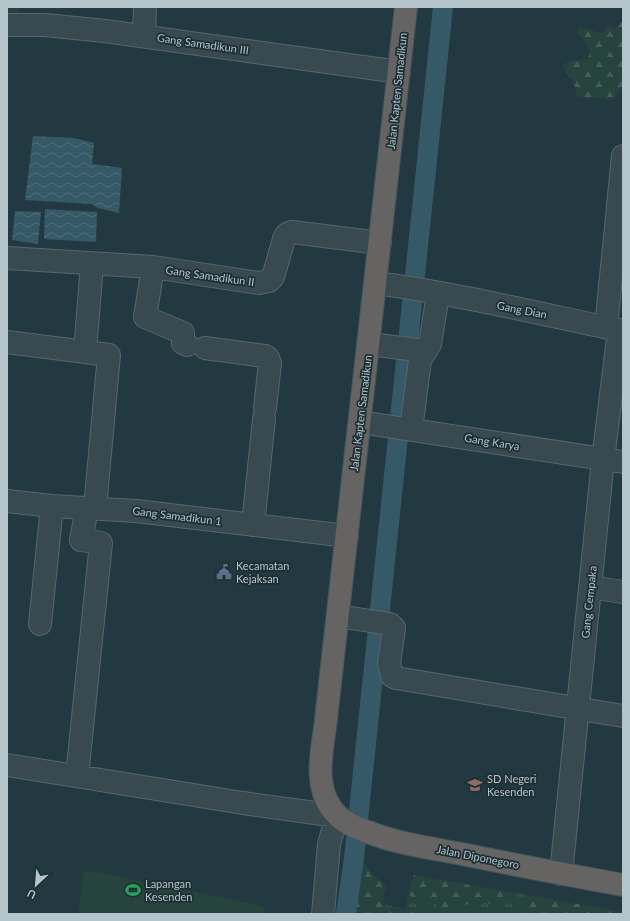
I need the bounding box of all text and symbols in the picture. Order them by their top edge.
street label: Gang Samadikun III [156,31,250,56]
street label: Jalan Kapten Samadikun [384,32,409,150]
street label: Gang Samadikun II [165,263,255,288]
street label: Gang Dian [496,298,548,321]
street label: Jalan Kapten Samadikun [347,354,374,472]
street label: Gang Karya [463,431,521,452]
street label: Gang Samadikun 1 [132,504,222,527]
place label: Kecamatan Kejaksan [236,559,289,585]
public building icon: Kecamatan Kejaksan [215,563,233,581]
street label: Gang Cempaka [578,565,599,639]
place label: SD Negeri Kesenden [487,772,537,798]
school or university icon: SD Negeri Kesenden [466,776,484,794]
street label: Jalan Diponegoro [436,842,521,871]
north arrow [16,865,56,905]
place label: Lapangan Kesenden [145,877,193,903]
sports icon: Lapangan Kesenden [124,881,142,899]
text: U [25,887,38,902]

